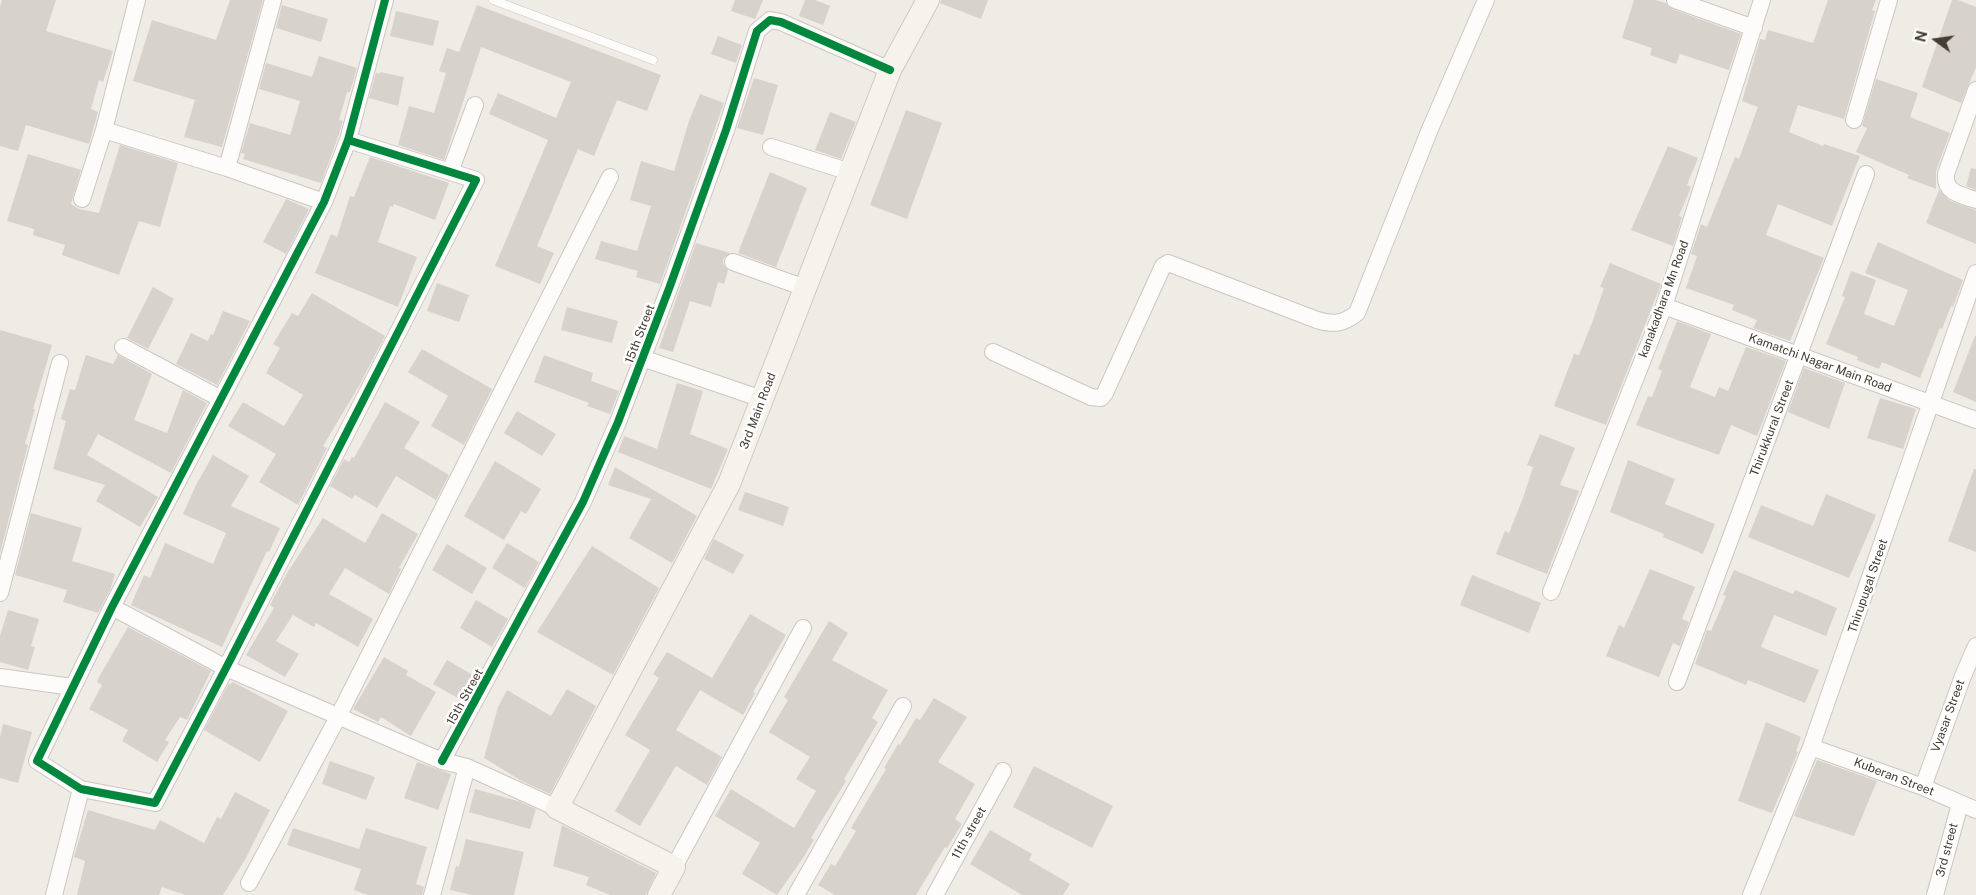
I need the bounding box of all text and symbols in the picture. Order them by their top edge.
north arrow [1911,15,1961,65]
text: N [1912,29,1931,44]
street label: kanakadhara Mn Road [1636,238,1692,360]
street label: 15th Street [622,302,658,366]
street label: Kamatchi Nagar Main Road [1747,330,1893,396]
street label: 3rd Main Road [737,371,779,451]
street label: Thirukkural Street [1747,378,1797,478]
street label: Thirupugal Street [1845,537,1891,635]
street label: 15th Street [444,666,486,728]
street label: Vyasar Street [1928,678,1968,754]
street label: Kuberan Street [1852,755,1936,799]
street label: 11th street [949,804,989,862]
street label: 3rd street [1933,821,1961,879]

